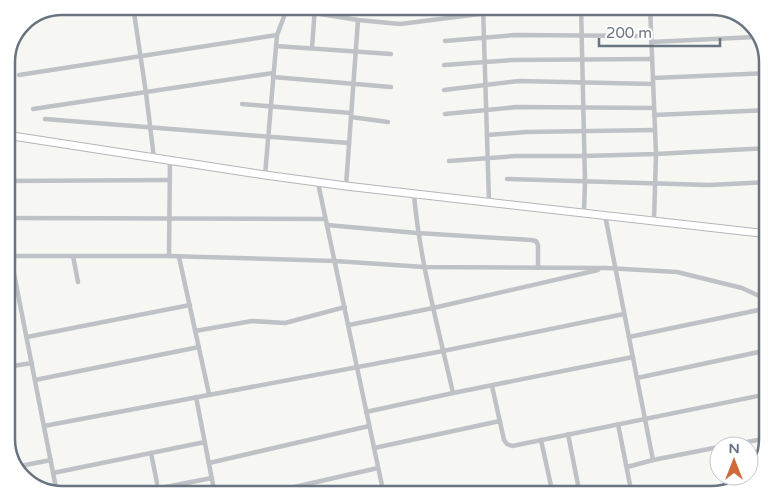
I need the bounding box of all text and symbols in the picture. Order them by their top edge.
scale bar [599,15,720,47]
text: 200 m [606,24,652,42]
north arrow [709,436,759,486]
text: N [728,440,740,457]

